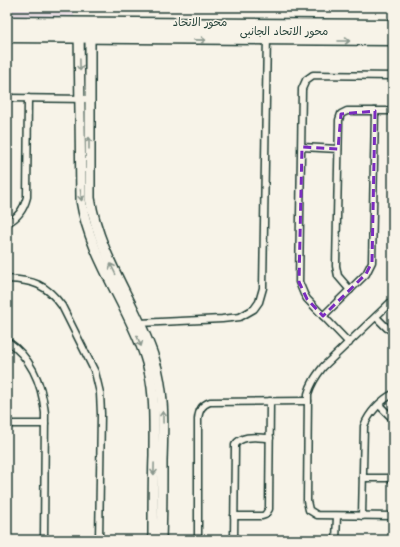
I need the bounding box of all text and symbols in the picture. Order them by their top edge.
street label: محور الاتحاد [173,15,227,30]
street label: محور الاتحاد الجانبى [240,24,328,39]
one-way arrow [193,36,206,44]
one-way arrow [337,37,350,45]
one-way arrow [76,58,84,71]
one-way arrow [85,137,93,150]
one-way arrow [77,188,84,201]
one-way arrow [109,263,116,275]
one-way arrow [136,335,144,347]
one-way arrow [159,411,167,424]
one-way arrow [150,462,158,475]

